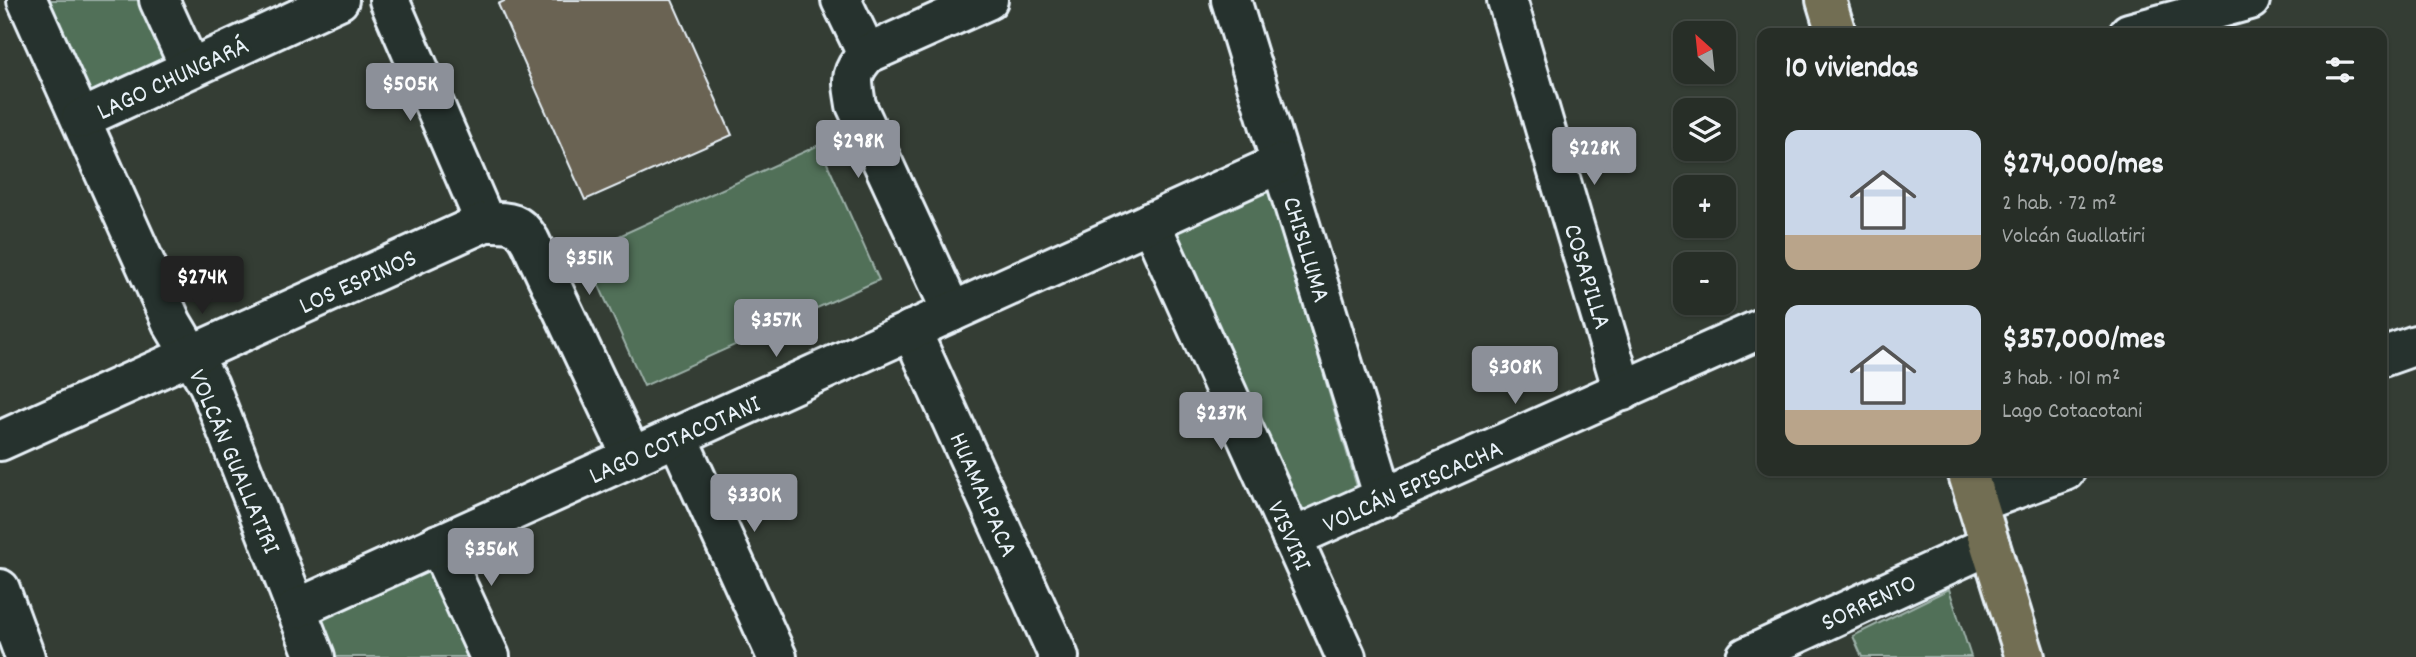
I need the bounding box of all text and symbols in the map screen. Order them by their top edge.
north arrow [1673,21,1736,84]
map controls [1673,21,1736,315]
street label: LAGO CHUNGARÁ [91,29,256,132]
text: 10 viviendas [1785,49,1919,92]
icon: filters [2321,51,2359,89]
pin: $505K [361,64,459,123]
text: $505K [382,69,438,102]
button: layers [1673,98,1736,161]
pin: $298K [809,120,907,180]
text: $298K [832,126,884,159]
pin: $228K [1545,128,1643,187]
text: $228K [1568,133,1620,166]
text: $274,000/mes [2002,145,2164,188]
icon: home [1841,158,1925,242]
button: + [1673,175,1736,238]
text: 2 hab. · 72 m² [2002,188,2117,221]
street label: CHISLLUMA [1271,193,1338,308]
street label: COSAPILLA [1552,220,1619,334]
text: Volcán Guallatiri [2002,221,2145,254]
pin: $351K [540,238,638,297]
street label: LOS ESPINOS [294,241,423,326]
text: $351K [565,243,613,276]
button: − [1673,252,1736,315]
pin: $274K [153,256,251,316]
text: $274K [177,262,227,295]
pin: $357K [727,300,825,359]
text: $357K [750,305,802,338]
text: $357,000/mes [2002,320,2166,363]
icon: home [1841,333,1925,417]
pin: $308K [1466,346,1564,406]
text: $308K [1488,352,1542,385]
text: 3 hab. · 101 m² [2002,363,2120,396]
street label: VOLCÁN GUALLATIRI [177,364,288,561]
street label: LAGO COTACOTANI [584,387,767,496]
pin: $237K [1172,392,1270,452]
text: Lago Cotacotani [2002,396,2142,429]
text: $237K [1195,398,1247,431]
street label: HUAMALPACA [938,427,1026,564]
street label: VOLCÁN EPISCACHA [1317,432,1509,544]
pin: $330K [705,475,803,534]
text: $330K [726,480,782,513]
street label: VISVIRI [1256,495,1320,577]
pin: $356K [442,528,540,588]
text: $356K [464,534,518,567]
street label: SORRENTO [1816,566,1923,642]

